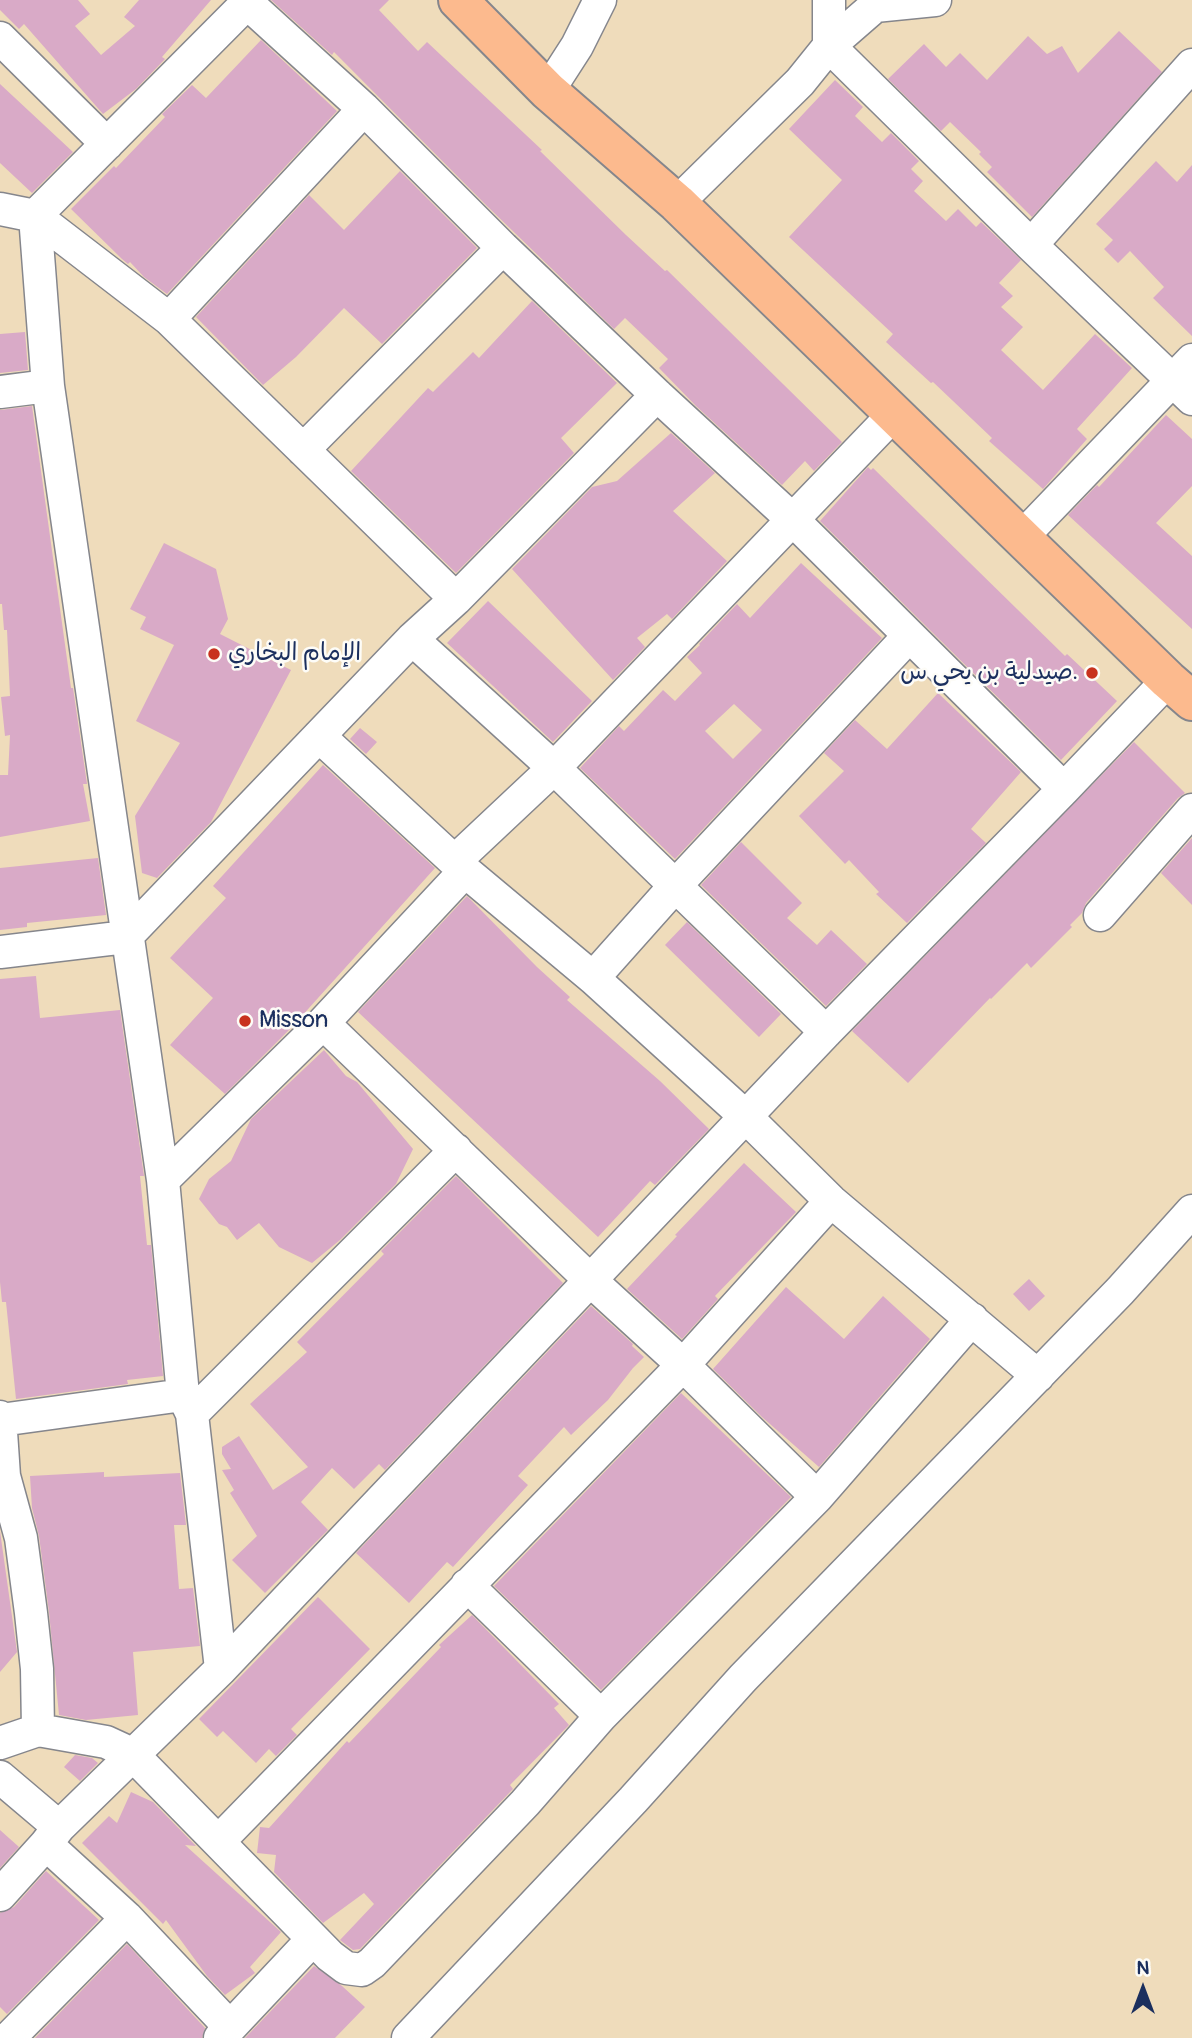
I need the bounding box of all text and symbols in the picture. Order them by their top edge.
place label: الإمام البخاري [228,640,361,668]
marker: الإمام البخاري [206,646,222,662]
place label: صيدلية بن يحي س. [900,659,1078,687]
marker: صيدلية بن يحي س. [1084,665,1100,681]
place label: Misson [259,1007,328,1035]
marker: Misson [237,1013,253,1029]
north arrow [1108,1954,1178,2024]
text: N [1137,1956,1149,1980]

